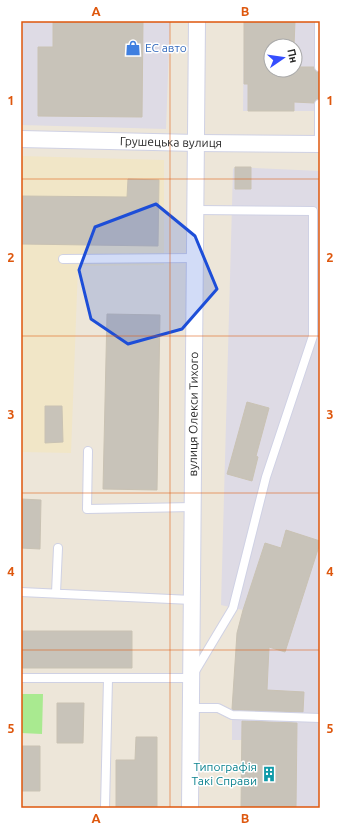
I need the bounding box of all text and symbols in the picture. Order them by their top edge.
text: A [91,4,101,18]
text: B [241,4,250,18]
north arrow [263,38,303,78]
shop icon: ЕС авто [124,39,142,57]
place label: ЕС авто [145,41,187,54]
text: Пн [285,47,300,64]
text: 1 [7,93,15,107]
text: 1 [326,93,334,107]
street label: Грушецька вулиця [120,134,222,149]
text: 2 [7,250,15,264]
text: 2 [326,250,334,264]
street label: вулиця Олекси Тихого [186,352,200,476]
text: 3 [7,407,15,421]
text: 3 [326,407,334,421]
text: 4 [7,564,15,578]
text: 4 [326,564,334,578]
text: 5 [7,721,15,735]
text: 5 [326,721,334,735]
place label: Типографія Такі Справи [192,760,257,787]
building icon: Типографія Такі Справи [260,765,278,783]
text: A [91,811,101,825]
text: B [241,811,250,825]

